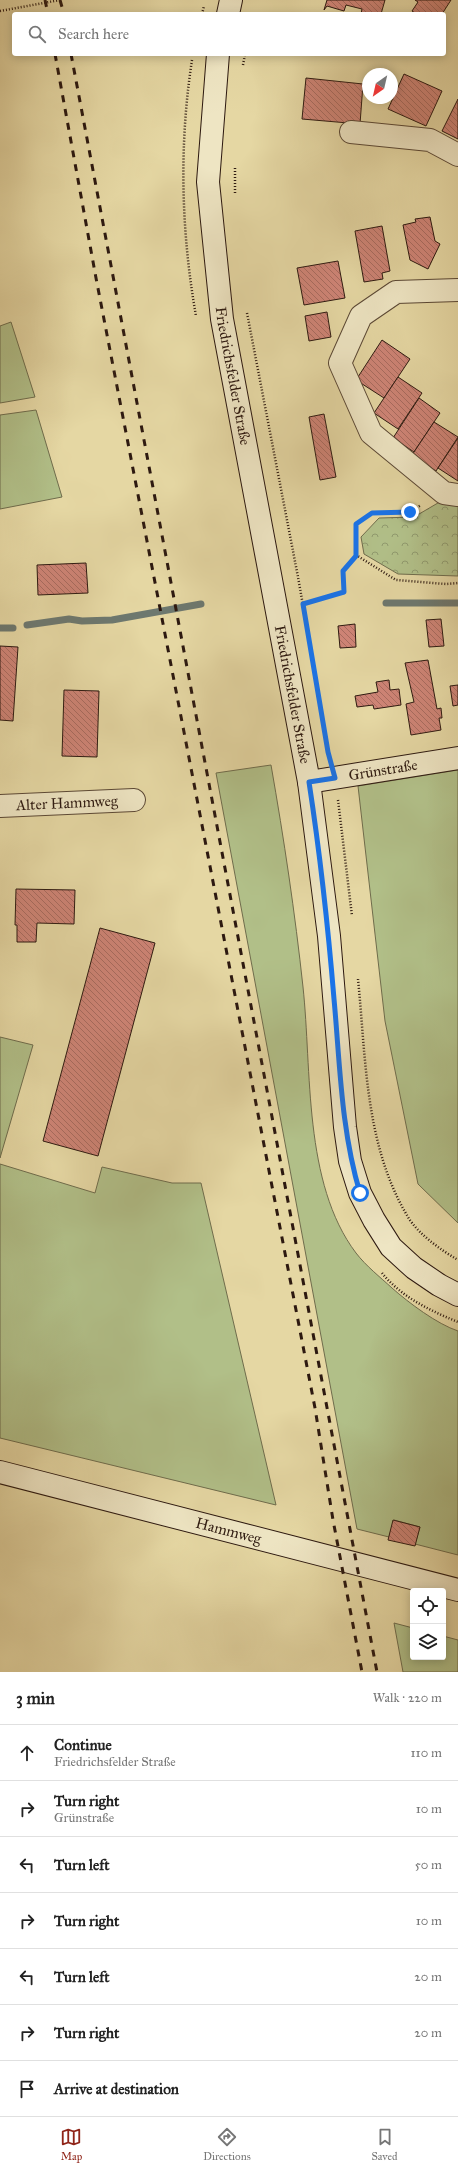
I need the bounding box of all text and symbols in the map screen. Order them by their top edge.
search box [12,12,446,56]
icon: search [26,23,48,45]
text: Search here [58,25,129,43]
north arrow [362,68,398,104]
street label: Friedrichsfelder Straße [212,306,255,447]
route end [401,503,419,521]
street label: Friedrichsfelder Straße [271,624,314,765]
street label: Grünstraße [347,756,419,784]
street label: Alter Hammweg [15,792,119,814]
route start [351,1184,369,1202]
street label: Hammweg [194,1514,264,1548]
map controls [410,1588,446,1660]
button: locate [410,1588,446,1624]
button: layers [410,1624,446,1660]
text: 3 min [16,1688,55,1709]
text: Walk · 220 m [373,1690,442,1706]
text: Continue [54,1736,112,1754]
icon: ahead [16,1742,38,1764]
text: 110 m [410,1745,442,1761]
text: Friedrichsfelder Straße [54,1754,176,1770]
text: Turn right [54,1792,119,1810]
icon: right [16,1798,38,1820]
text: 10 m [416,1801,442,1817]
text: Grünstraße [54,1810,114,1826]
icon: left [16,1854,38,1876]
text: Turn left [54,1856,110,1874]
text: 50 m [415,1857,442,1873]
icon: right [16,1910,38,1932]
text: Turn right [54,1912,119,1930]
text: 10 m [416,1913,442,1929]
icon: left [16,1966,38,1988]
text: Turn left [54,1968,110,1986]
text: 20 m [414,1969,442,1985]
icon: right [16,2022,38,2044]
text: Turn right [54,2024,119,2042]
text: 20 m [414,2025,442,2041]
icon: arrive [16,2078,38,2100]
text: Arrive at destination [54,2080,179,2098]
tab: Map [60,2126,82,2163]
tab: Directions [203,2126,251,2163]
tab: Saved [371,2126,398,2163]

